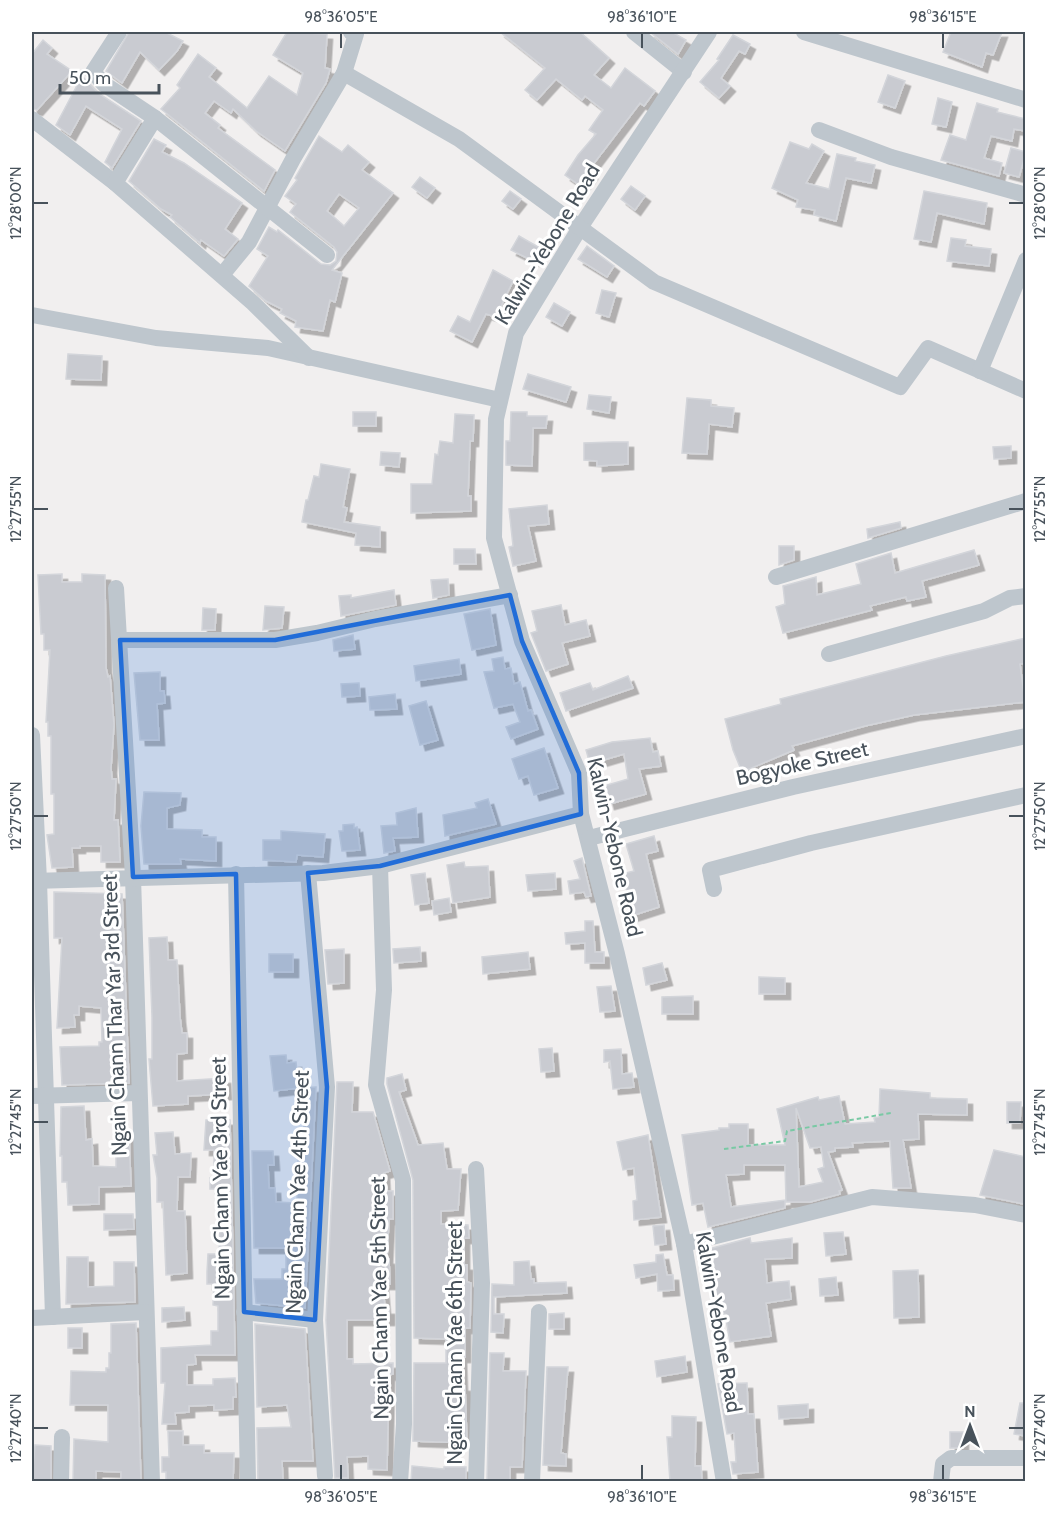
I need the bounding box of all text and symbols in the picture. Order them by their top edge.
text: 98°36'05"E [305,8,377,26]
text: 98°36'10"E [607,8,677,26]
text: 98°36'15"E [909,8,977,26]
scale bar [60,57,159,95]
text: 50 m [69,67,111,89]
street label: Kalwin-Yebone Road [489,159,605,329]
text: 12°28'00"N [7,167,25,239]
text: 12°28'00"N [1031,167,1049,239]
text: 12°27'55"N [7,476,25,542]
text: 12°27'55"N [1031,476,1049,542]
street label: Bogyoke Street [733,736,871,790]
street label: Kalwin-Yebone Road [582,755,648,939]
text: 12°27'50"N [7,781,25,851]
text: 12°27'50"N [1031,781,1049,851]
street label: Ngain Chann Thar Yar 3rd Street [97,873,131,1157]
street label: Ngain Chann Yae 3rd Street [205,1056,235,1300]
street label: Ngain Chann Yae 4th Street [280,1070,314,1314]
text: 12°27'45"N [7,1089,25,1156]
text: 12°27'45"N [1031,1089,1049,1156]
street label: Ngain Chann Yae 5th Street [364,1176,394,1420]
street label: Ngain Chann Yae 6th Street [442,1221,467,1465]
street label: Kalwin-Yebone Road [691,1230,747,1414]
text: 12°27'40"N [7,1393,25,1463]
text: 12°27'40"N [1031,1393,1049,1463]
north arrow [940,1396,1000,1456]
text: N [964,1402,976,1421]
text: 98°36'05"E [305,1488,377,1506]
text: 98°36'10"E [607,1488,677,1506]
text: 98°36'15"E [909,1488,977,1506]

